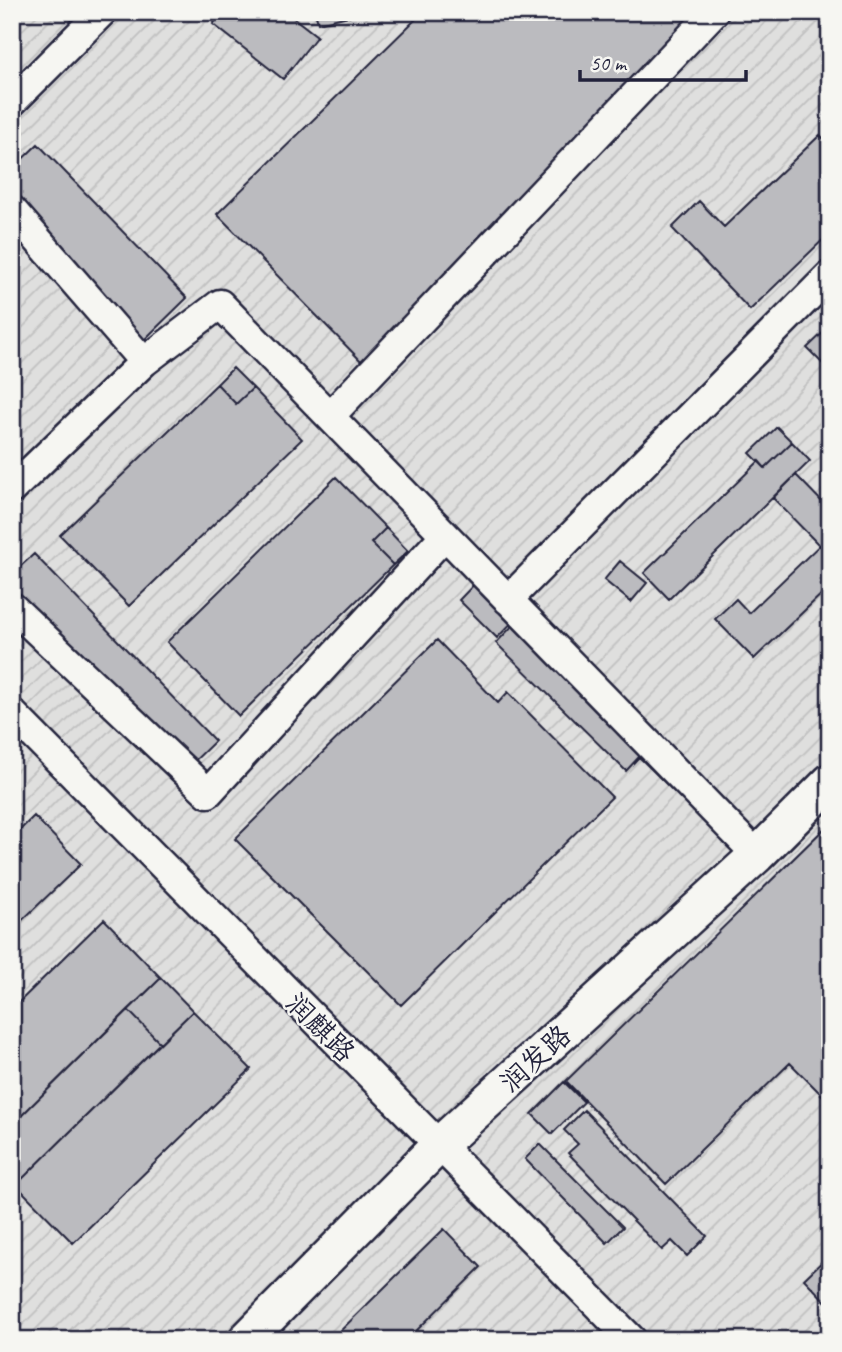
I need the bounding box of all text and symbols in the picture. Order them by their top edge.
scale bar [580,38,746,82]
text: 50 m [590,50,628,76]
street label: 润麒路 [279,985,363,1069]
street label: 润发路 [492,1017,578,1099]

